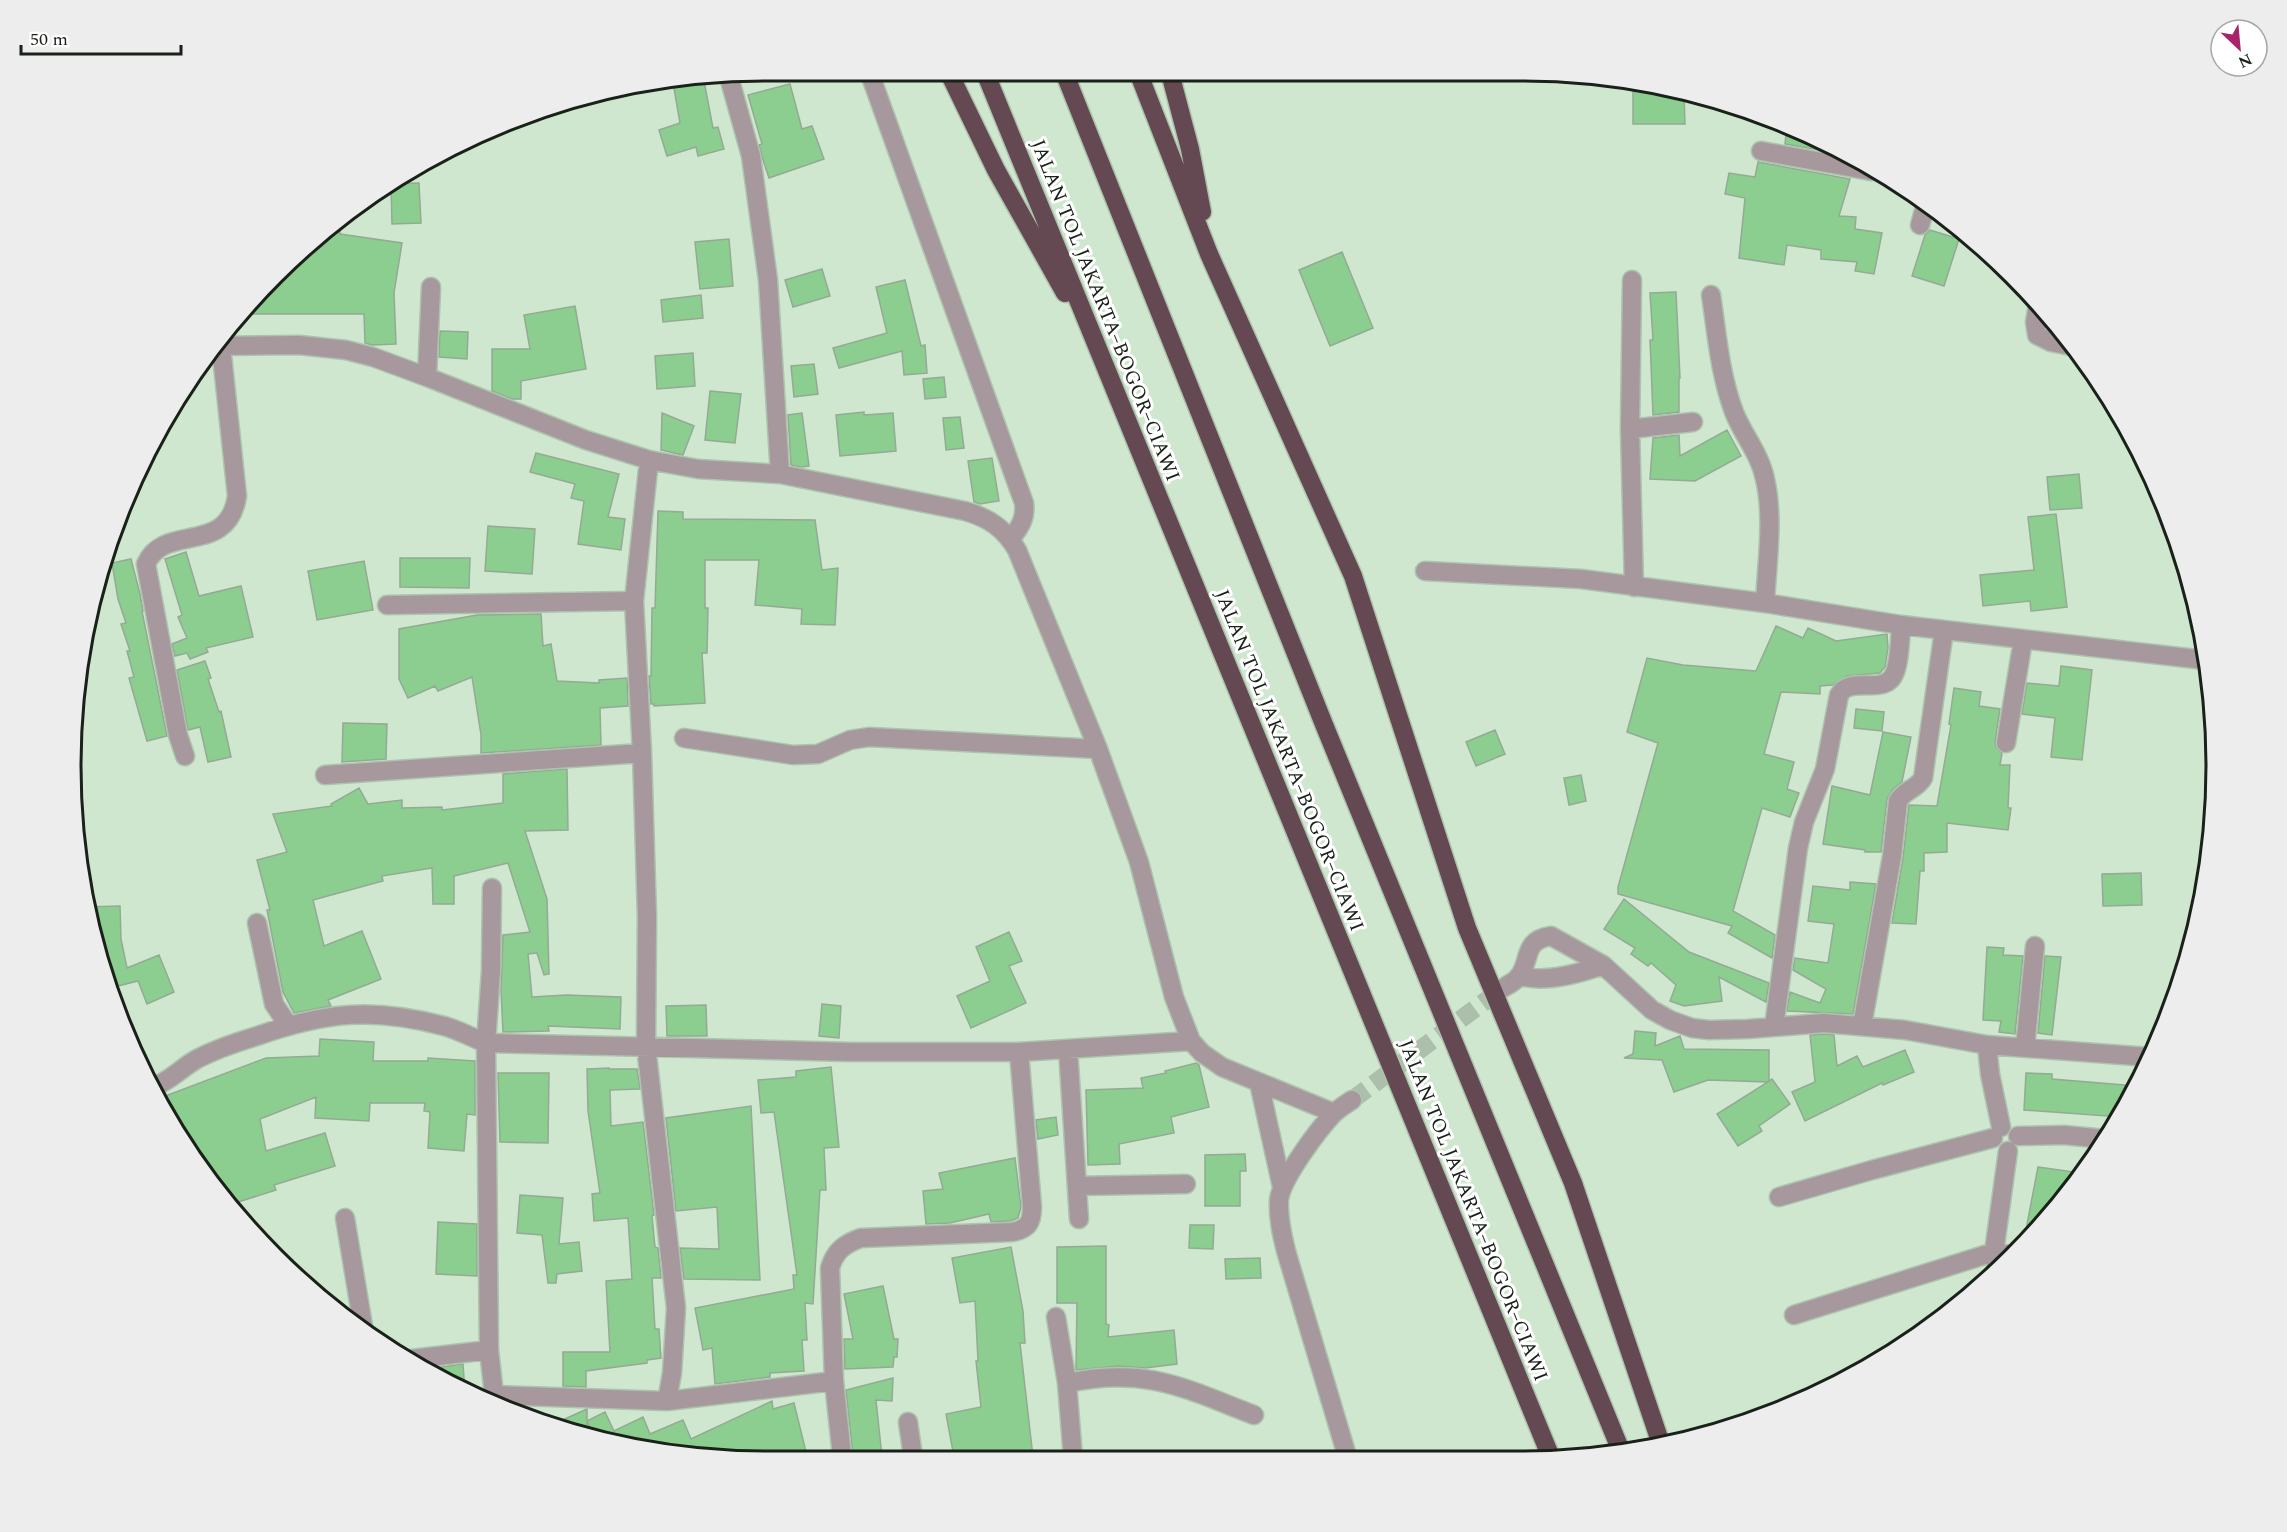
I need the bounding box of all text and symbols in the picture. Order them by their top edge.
scale bar [21,18,182,56]
north arrow [2209,18,2269,78]
text: 50 m [30,26,68,53]
text: N [2234,47,2256,74]
street label: JALAN TOL JAKARTA–BOGOR–CIAWI [1023,135,1188,486]
street label: JALAN TOL JAKARTA–BOGOR–CIAWI [1207,585,1372,936]
street label: JALAN TOL JAKARTA–BOGOR–CIAWI [1391,1035,1556,1386]

